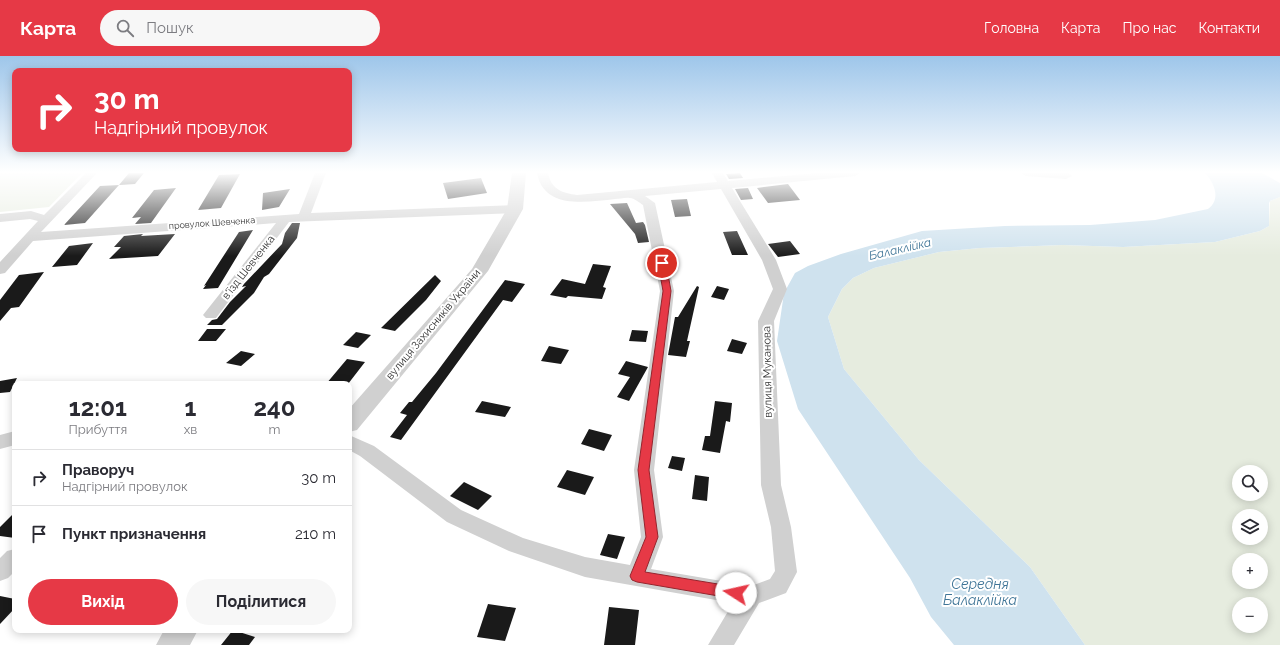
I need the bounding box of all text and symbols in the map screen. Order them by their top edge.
search box [100,10,380,46]
text: Карта [20,17,76,39]
icon: search [114,17,136,39]
text: Пошук [146,19,194,37]
text: Головна [984,20,1039,36]
text: Карта [1061,20,1101,36]
text: Про нас [1123,20,1177,36]
text: Контакти [1199,20,1260,36]
text: 30 m [94,83,160,116]
icon: right [28,84,80,136]
text: Надгірний провулок [94,117,268,138]
street label: провулок Шевченка [168,215,256,231]
street label: в'їзд Шевченка [219,233,277,302]
water label: Балаклійка [868,235,932,263]
pin [645,246,679,280]
icon: arrive [651,252,673,274]
street label: вулиця Захисників України [383,267,483,382]
street label: вулиця Муканова [760,326,775,418]
text: 12:01 [69,393,127,422]
text: 1 [184,393,196,422]
text: 240 [254,393,296,422]
text: Прибуття [68,422,127,437]
text: хв [184,422,197,437]
text: m [269,422,281,437]
text: Праворуч [62,461,134,479]
map controls [1232,465,1268,633]
button: search [1232,465,1268,501]
icon: right [28,467,50,489]
text: 30 m [301,469,336,487]
text: Надгірний провулок [62,479,188,494]
button: layers [1232,509,1268,545]
icon: arrive [28,523,50,545]
text: Пункт призначення [62,525,206,543]
text: 210 m [295,525,336,543]
button: + [1232,553,1268,589]
position arrow [715,572,757,614]
water label: Середня Балаклійка [943,576,1017,608]
button: Вихід [28,579,178,625]
button: Поділитися [186,579,336,625]
button: − [1232,597,1268,633]

